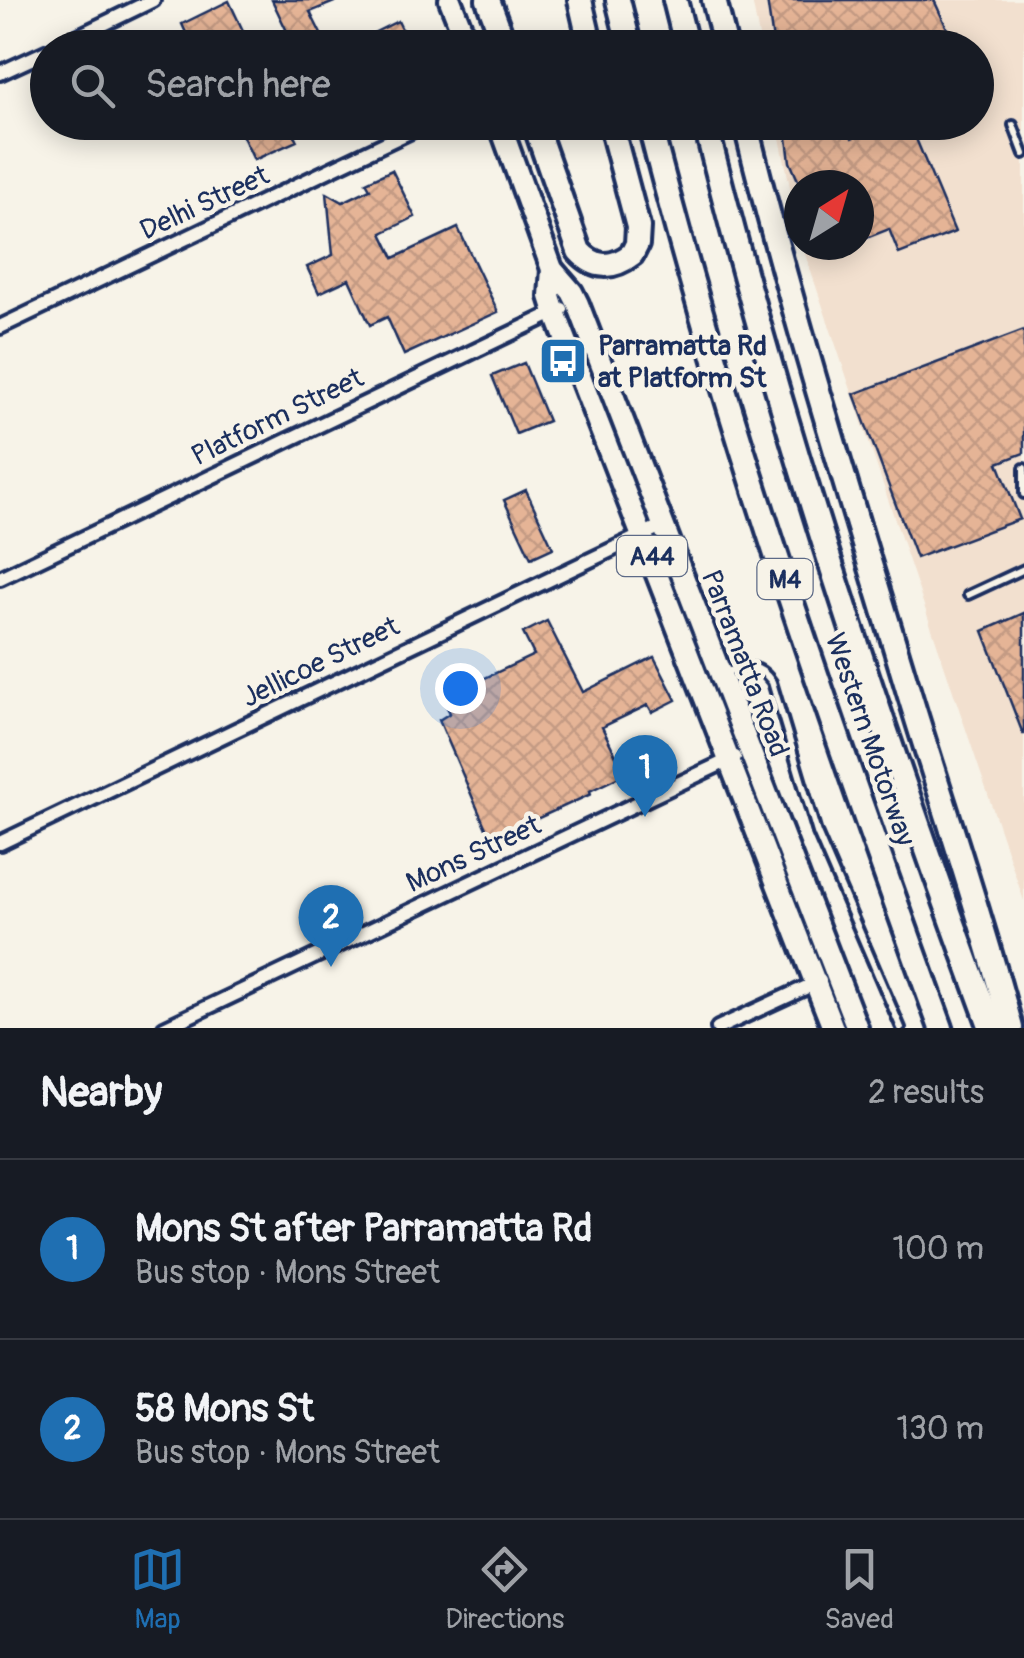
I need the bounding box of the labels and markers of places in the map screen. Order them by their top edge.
place label: Parramatta Rd at Platform St [598,329,767,396]
bus stop icon: Parramatta Rd at Platform St [537,335,589,387]
pin: 1 [612,734,678,817]
pin: 2 [298,884,364,967]

